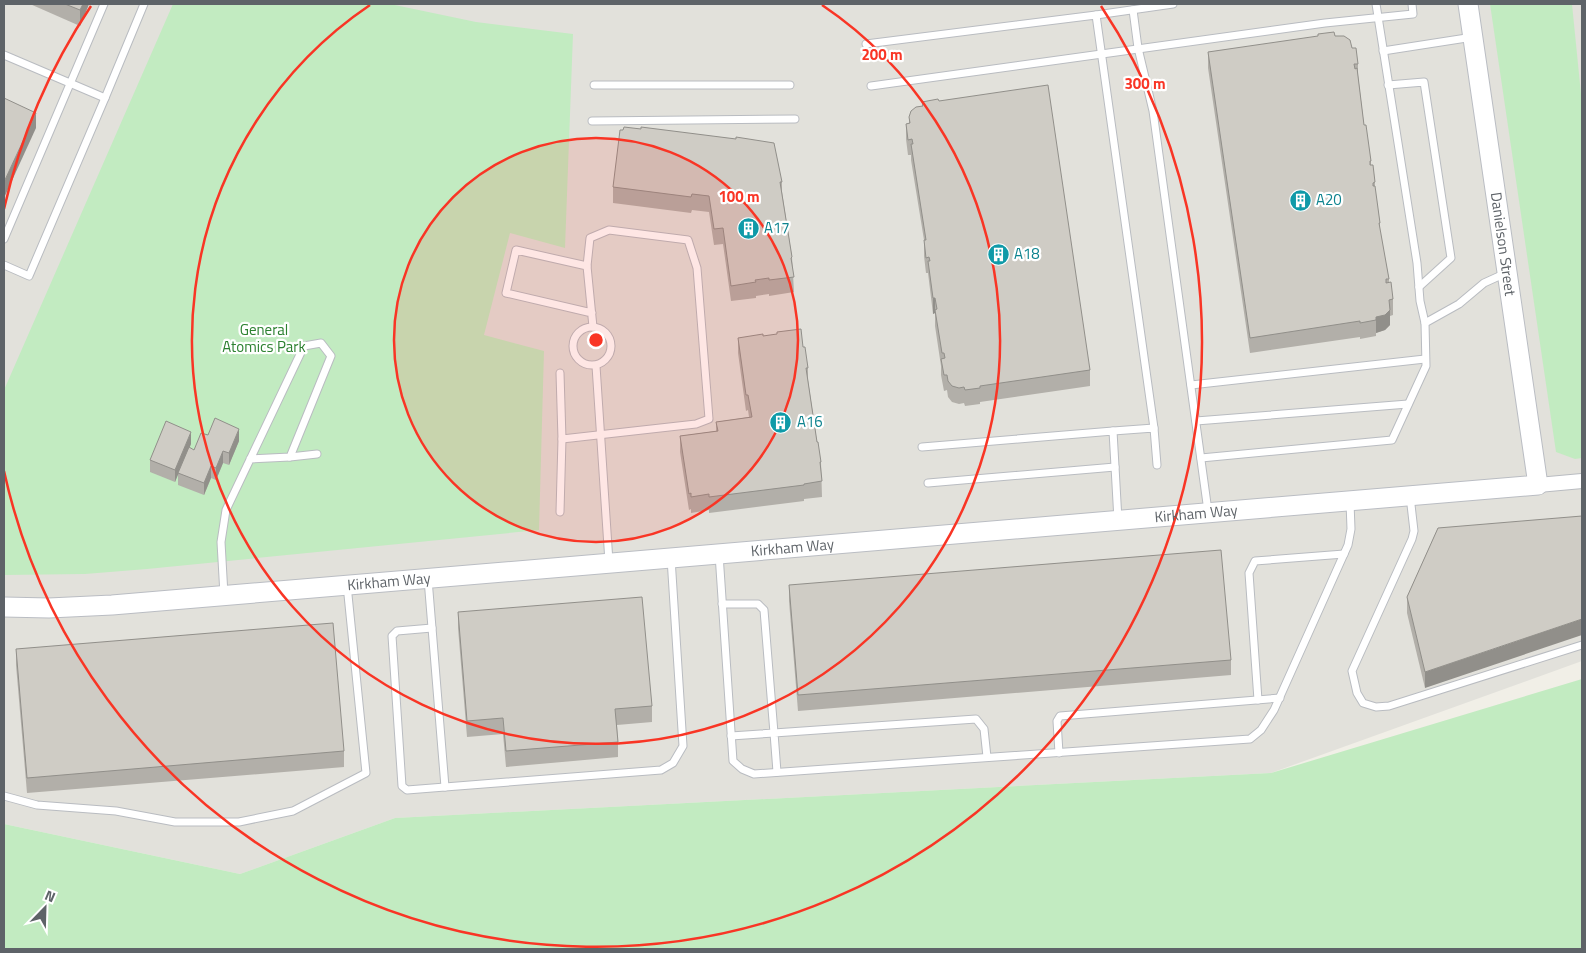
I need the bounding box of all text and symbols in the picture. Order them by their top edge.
text: 200 m [861,43,903,66]
text: 300 m [1124,72,1166,95]
text: 100 m [718,185,760,208]
building icon: A20 [1288,188,1312,212]
place label: A20 [1316,188,1342,211]
street label: Danielson Street [1485,191,1522,298]
building icon: A17 [736,216,760,240]
place label: A17 [764,216,790,239]
building icon: A18 [986,242,1010,266]
place label: A18 [1014,242,1040,265]
park label: General Atomics Park [222,318,306,358]
centre of rings [587,331,605,349]
building icon: A16 [769,410,793,434]
place label: A16 [797,410,823,433]
street label: Kirkham Way [1154,498,1239,528]
street label: Kirkham Way [750,532,835,562]
street label: Kirkham Way [346,566,431,596]
north arrow [20,883,70,933]
text: N [42,884,59,907]

